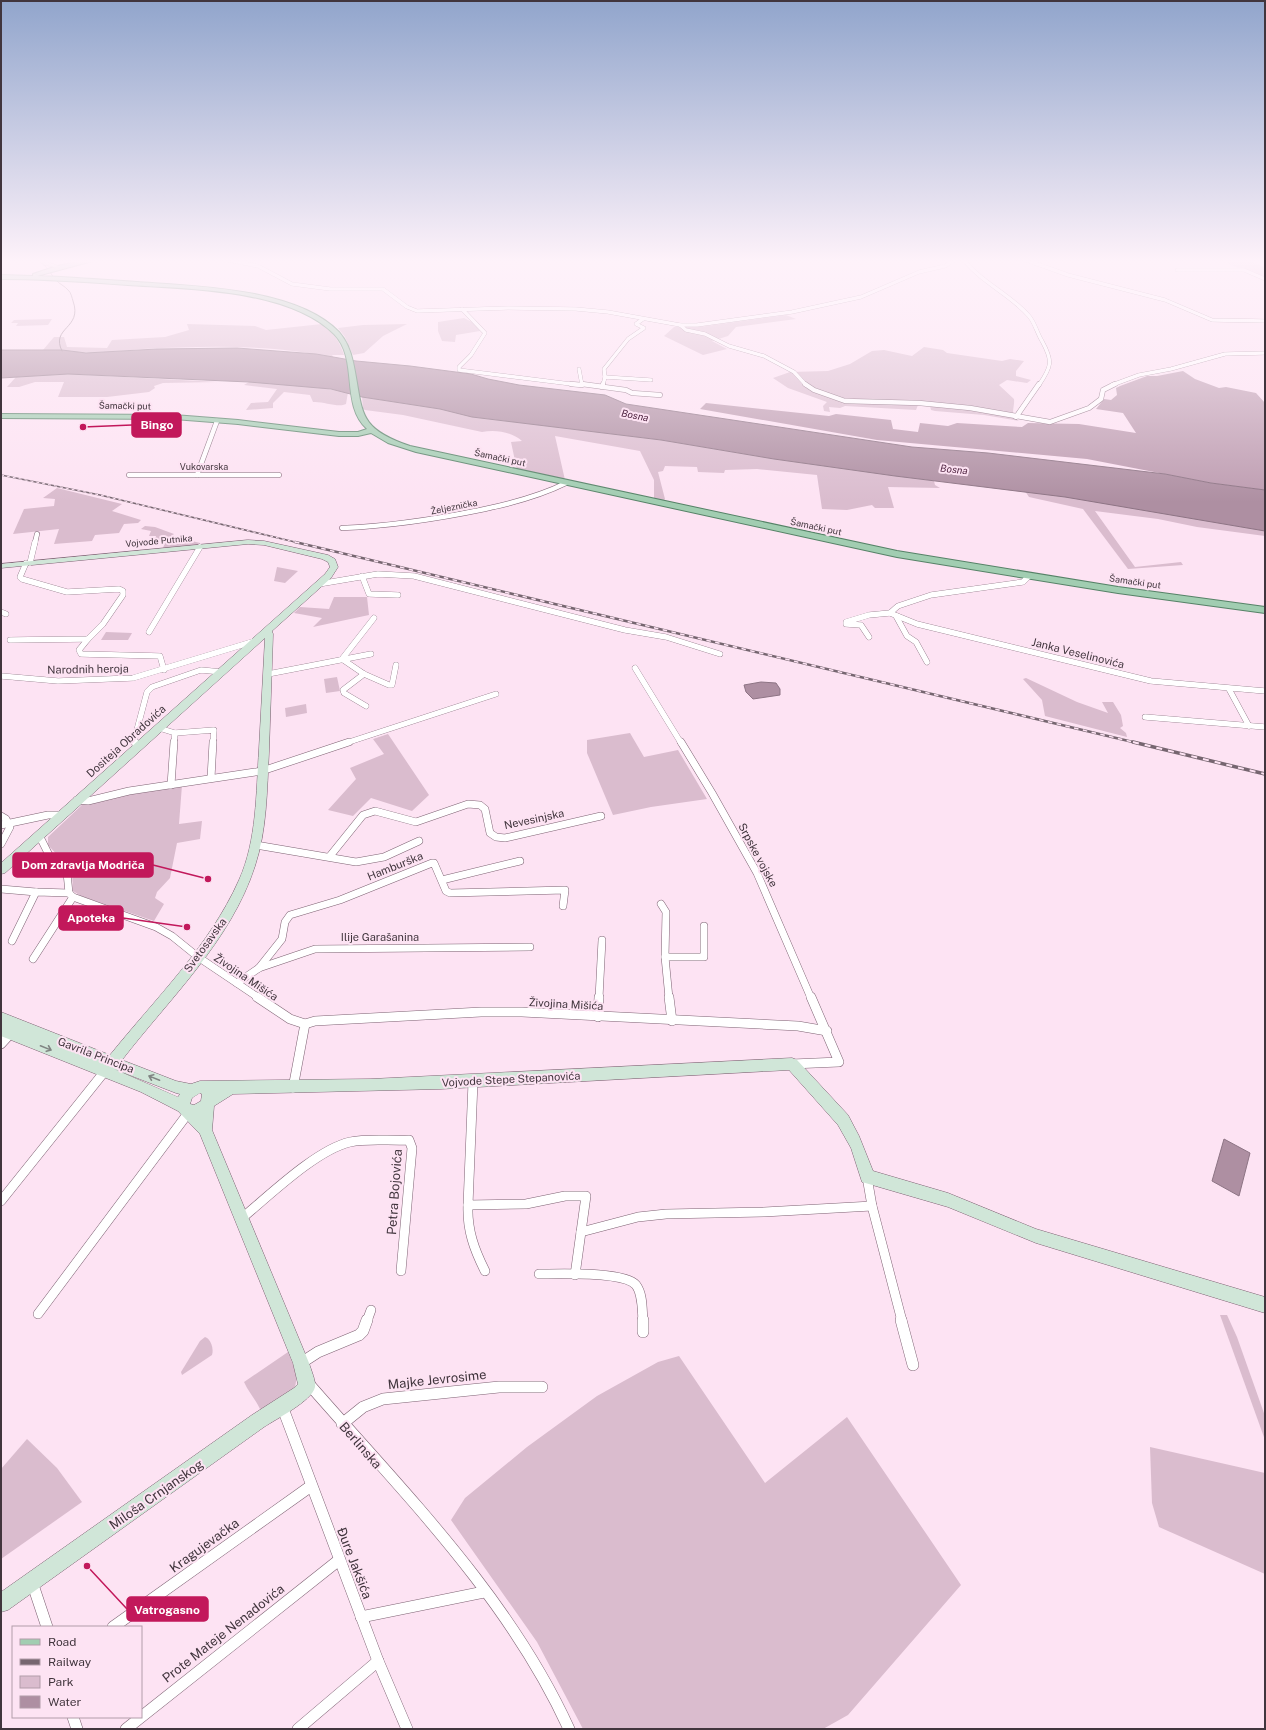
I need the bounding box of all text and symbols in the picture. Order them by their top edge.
street label: Šamački put [99,400,152,411]
water label: Bosna [620,406,650,424]
callout: Bingo [132,413,181,437]
text: Bingo [141,418,174,432]
street label: Šamački put [473,447,527,468]
street label: Vukovarska [180,461,228,472]
water label: Bosna [940,462,968,476]
street label: Željeznička [430,497,478,516]
street label: Šamački put [789,516,843,537]
street label: Vojvode Putnika [125,532,193,549]
street label: Šamački put [1108,572,1162,591]
street label: Janka Veselinovića [1030,636,1126,670]
street label: Narodnih heroja [47,662,129,676]
street label: Dositeja Obradovića [84,702,168,780]
street label: Nevesinjska [503,807,565,831]
street label: Srpske vojske [736,821,780,889]
street label: Hamburška [365,849,425,883]
callout: Dom zdravlja Modriča [13,853,153,877]
text: Dom zdravlja Modriča [21,858,145,872]
callout: Apoteka [59,906,123,930]
text: Apoteka [67,911,115,925]
street label: Svetosavska [181,916,229,974]
street label: Ilije Garašanina [341,931,419,943]
street label: Živojina Mišića [212,951,280,1003]
street label: Živojina Mišića [528,996,604,1012]
street label: Gavrila Principa [56,1035,136,1075]
one-way arrow [39,1045,51,1053]
street label: Vojvode Stepe Stepanovića [441,1069,581,1089]
one-way arrow [148,1074,160,1081]
street label: Petra Bojovića [384,1149,405,1236]
street label: Majke Jevrosime [387,1367,487,1392]
street label: Berlinska [336,1419,385,1472]
street label: Miloša Crnjanskog [106,1456,206,1532]
street label: Kragujevačka [167,1515,242,1576]
street label: Đure Jakšića [334,1525,375,1601]
street label: Prote Mateje Nenadovića [159,1581,287,1686]
callout: Vatrogasno [127,1597,208,1621]
text: Vatrogasno [134,1603,200,1617]
legend [12,1626,142,1718]
text: Road [48,1635,76,1649]
text: Railway [48,1655,92,1669]
text: Park [48,1675,74,1689]
text: Water [48,1695,82,1709]

